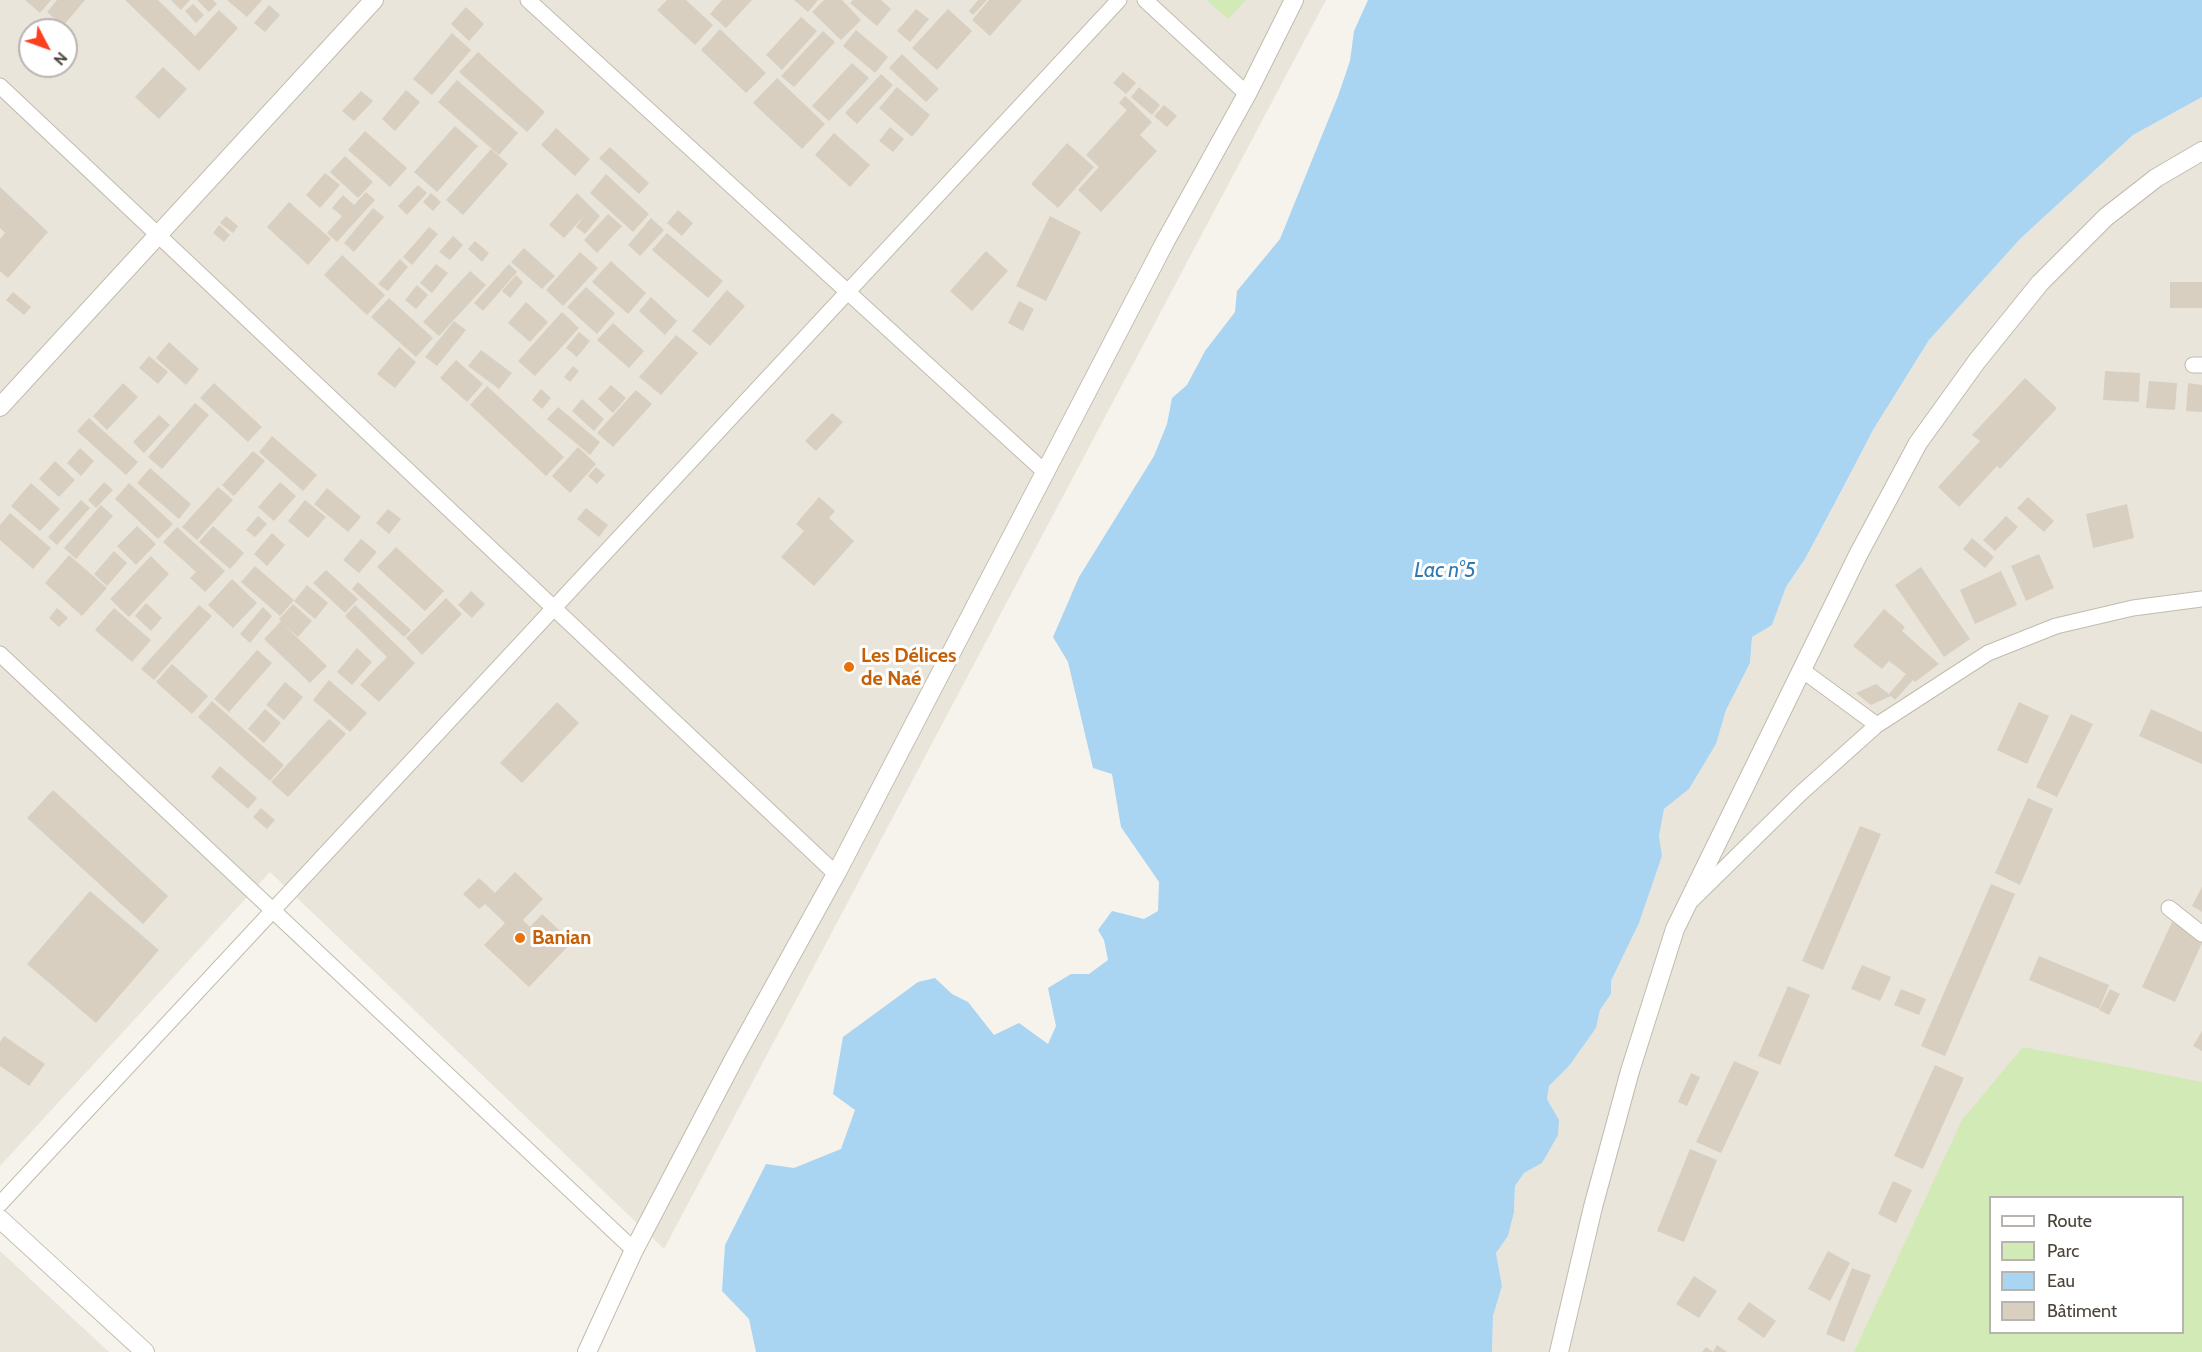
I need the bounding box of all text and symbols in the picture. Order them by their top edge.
north arrow [18,18,78,78]
text: N [50,48,71,69]
water label: Lac n°5 [1414,558,1476,584]
place label: Les Délices de Naé [861,644,957,691]
marker: Les Délices de Naé [842,660,856,674]
place label: Banian [532,926,591,950]
marker: Banian [513,931,527,945]
legend [1989,1196,2184,1334]
text: Route [2047,1210,2092,1232]
text: Parc [2047,1240,2079,1262]
text: Eau [2047,1270,2075,1292]
text: Bâtiment [2047,1300,2117,1322]

